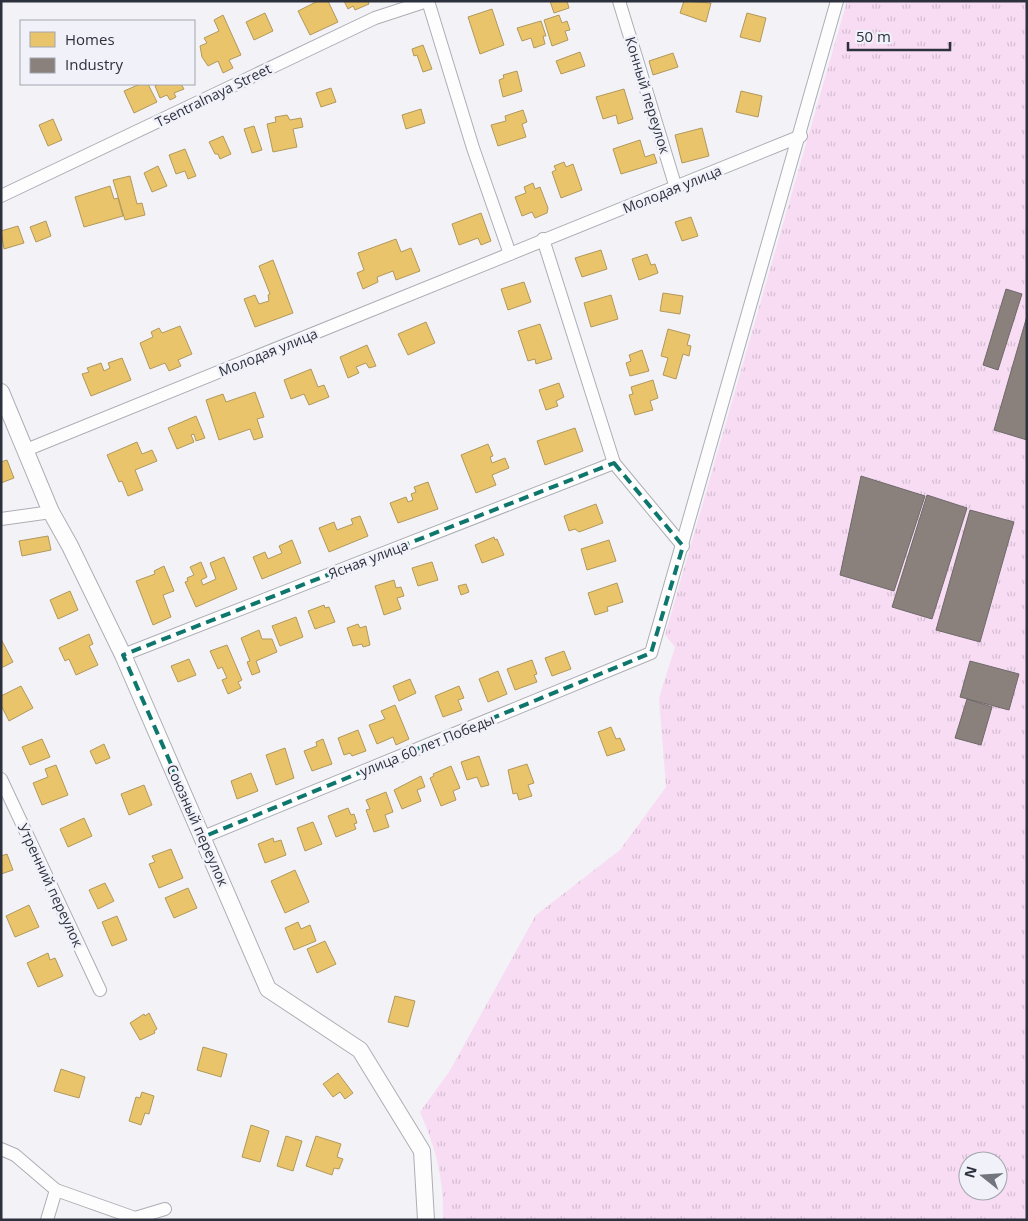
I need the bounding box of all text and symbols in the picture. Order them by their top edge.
legend [20,20,195,85]
scale bar [848,20,950,52]
text: 50 m [856,26,891,46]
text: Homes [65,29,115,49]
street label: Конный переулок [621,34,675,157]
text: Industry [65,54,123,74]
street label: Tsentralnaya Street [152,59,274,131]
street label: Молодая улица [620,160,724,218]
street label: Молодая улица [216,323,320,381]
street label: Ясная улица [325,535,411,583]
street label: улица 60 лет Победы [357,709,497,781]
street label: Союзный переулок [163,761,234,890]
street label: Утренний переулок [14,820,88,951]
north arrow [958,1151,1008,1201]
text: N [959,1164,981,1180]

